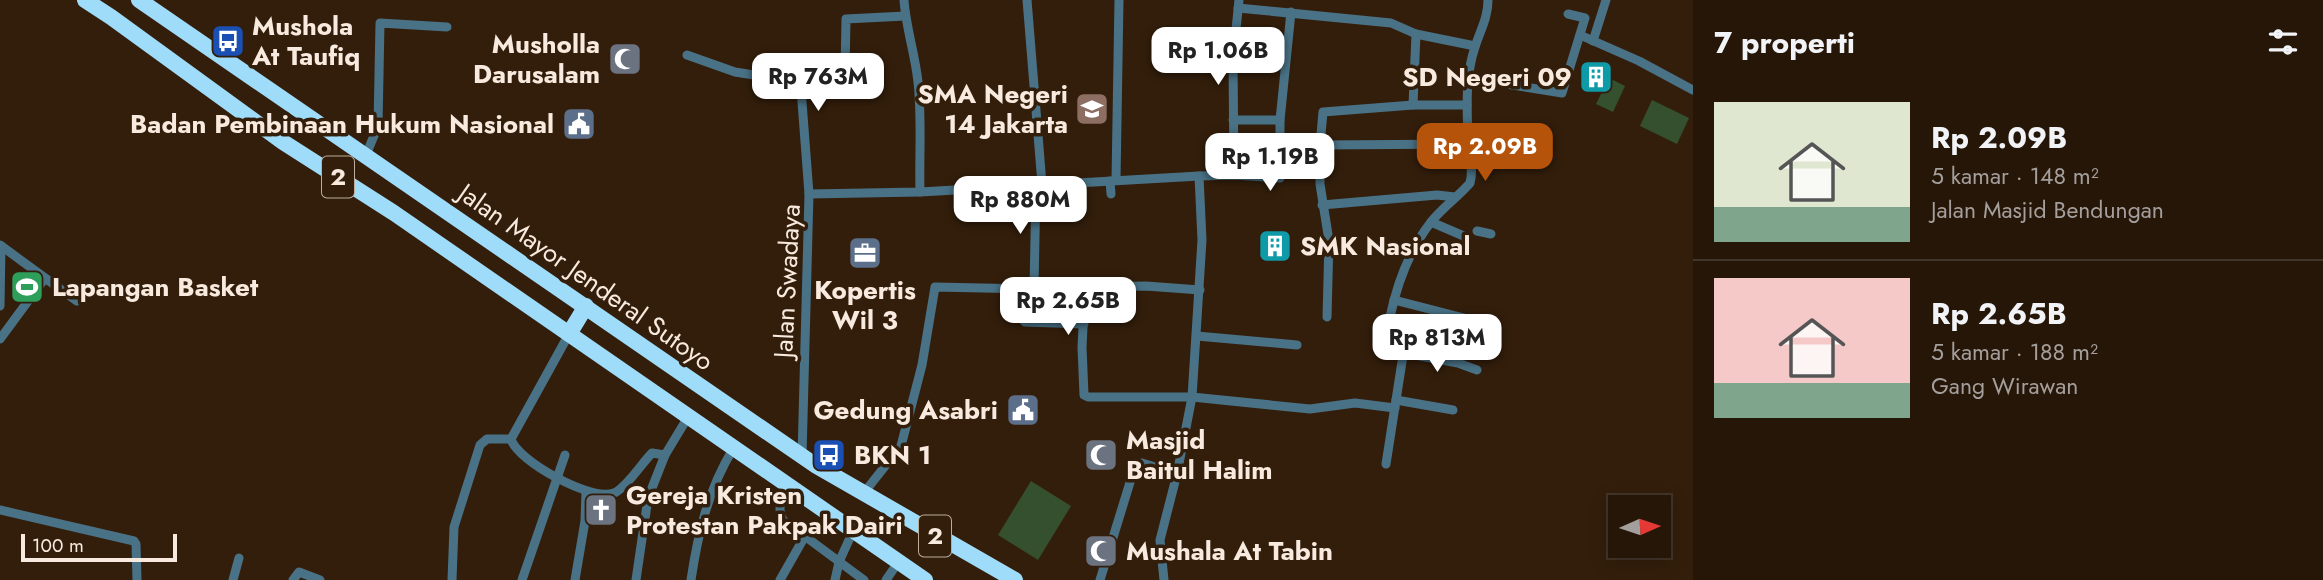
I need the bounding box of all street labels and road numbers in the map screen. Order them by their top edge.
road number: 2 [322,156,354,197]
street label: Jalan Mayor Jenderal Sutoyo [448,173,721,380]
street label: Jalan Swadaya [764,203,810,362]
road number: 2 [919,516,951,556]

